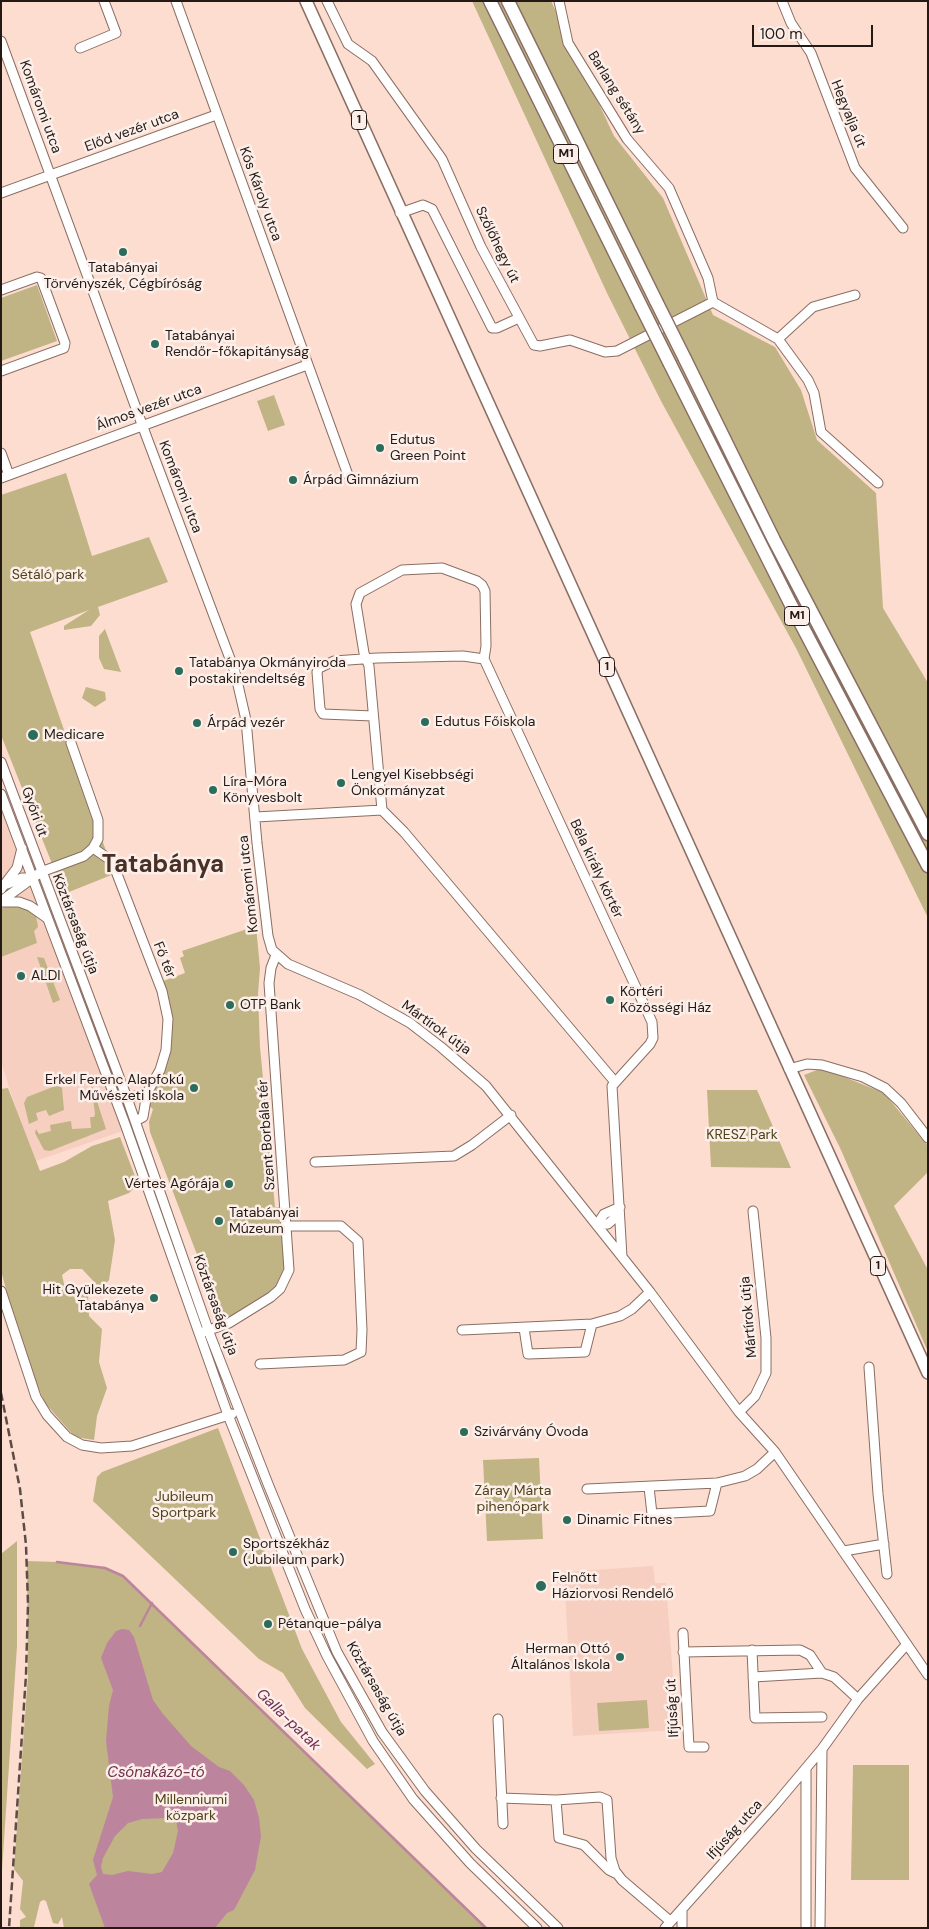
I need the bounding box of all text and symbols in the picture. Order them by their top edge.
scale bar [754,15,875,47]
text: 100 m [760,24,803,44]
street label: Barlang sétány [584,48,648,138]
street label: Komáromi utca [15,58,65,156]
street label: Hegyalja út [827,78,869,150]
street label: Előd vezér utca [83,106,181,156]
road number: 1 [352,110,366,130]
road number: M1 [554,144,578,164]
street label: Kós Károly utca [235,145,285,243]
street label: Szőlőhegy út [471,204,523,286]
marker: Tatabányai Törvényszék, Cégbíróság [117,246,129,258]
place label: Tatabányai Törvényszék, Cégbíróság [44,260,202,292]
place label: Tatabányai Rendőr-főkapitányság [165,328,309,361]
marker: Tatabányai Rendőr-főkapitányság [149,338,161,350]
street label: Álmos vezér utca [94,381,204,435]
place label: Edutus Green Point [390,432,466,464]
street label: Komáromi utca [155,438,205,536]
marker: Edutus Green Point [374,442,386,454]
place label: Árpád Gimnázium [303,472,419,488]
marker: Árpád Gimnázium [287,474,299,486]
park label: Sétáló park [12,567,84,583]
road number: M1 [784,606,810,626]
place label: Tatabánya Okmányiroda postakirendeltség [189,655,346,688]
road number: 1 [600,658,614,676]
marker: Tatabánya Okmányiroda postakirendeltség [173,665,185,677]
place label: Edutus Főiskola [435,714,535,730]
place label: Árpád vezér [207,715,285,731]
marker: Edutus Főiskola [419,716,431,728]
marker: Árpád vezér [191,717,203,729]
place label: Medicare [44,727,104,743]
marker: Medicare [26,728,40,742]
place label: Lengyel Kisebbségi Önkormányzat [351,767,474,800]
place label: Líra-Móra Könyvesbolt [223,774,302,806]
marker: Lengyel Kisebbségi Önkormányzat [335,777,347,789]
marker: Líra-Móra Könyvesbolt [207,784,219,796]
street label: Győri út [17,785,51,839]
street label: Béla király körtér [566,817,626,921]
street label: Komáromi utca [236,834,262,934]
district label: Tatabánya [102,852,224,880]
street label: Köztársaság útja [48,871,102,977]
street label: Fő tér [149,939,179,981]
place label: ALDI [31,968,61,984]
marker: ALDI [15,970,27,982]
place label: Körtéri Közösségi Ház [620,984,711,1016]
marker: Körtéri Közösségi Ház [604,994,616,1006]
place label: OTP Bank [240,997,301,1013]
street label: Mártírok útja [398,997,474,1059]
marker: OTP Bank [224,999,236,1011]
place label: Erkel Ferenc Alapfokú Művészeti Iskola [45,1072,184,1104]
street label: Szent Borbála tér [255,1079,279,1191]
marker: Erkel Ferenc Alapfokú Művészeti Iskola [188,1082,200,1094]
park label: KRESZ Park [706,1127,778,1143]
place label: Vértes Agórája [124,1176,219,1192]
marker: Vértes Agórája [223,1178,235,1190]
place label: Tatabányai Múzeum [229,1205,299,1238]
marker: Tatabányai Múzeum [213,1215,225,1227]
street label: Köztársaság útja [189,1252,241,1358]
road number: 1 [870,1256,886,1276]
street label: Mártírok útja [737,1276,761,1358]
place label: Hit Gyülekezete Tatabánya [43,1282,144,1314]
marker: Hit Gyülekezete Tatabánya [148,1292,160,1304]
place label: Szivárvány Óvoda [474,1424,588,1440]
marker: Szivárvány Óvoda [458,1426,470,1438]
park label: Záray Márta pihenőpark [475,1483,551,1515]
park label: Jubileum Sportpark [152,1489,216,1521]
place label: Dinamic Fitnes [577,1512,673,1528]
marker: Dinamic Fitnes [561,1514,573,1526]
place label: Sportszékház (Jubileum park) [243,1536,345,1568]
marker: Sportszékház (Jubileum park) [227,1546,239,1558]
place label: Felnőtt Háziorvosi Rendelő [552,1570,674,1602]
marker: Felnőtt Háziorvosi Rendelő [534,1579,548,1593]
place label: Pétanque-pálya [278,1616,381,1632]
marker: Pétanque-pálya [262,1618,274,1630]
street label: Köztársaság útja [342,1639,410,1739]
place label: Herman Ottó Általános Iskola [511,1641,610,1674]
marker: Herman Ottó Általános Iskola [614,1651,626,1663]
street label: Ifjúság út [663,1678,683,1738]
water label: Galla-patak [252,1685,324,1755]
water label: Csónakázó-tó [107,1764,205,1782]
park label: Millenniumi közpark [155,1792,227,1824]
street label: Ifjúság utca [704,1797,766,1863]

